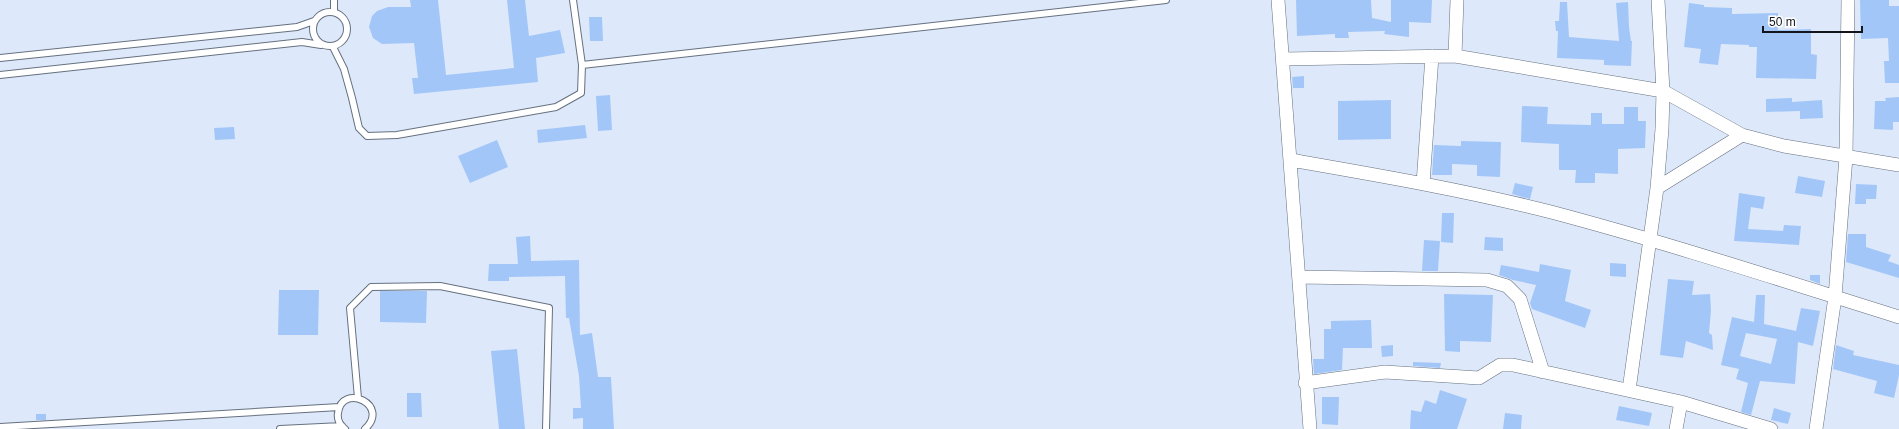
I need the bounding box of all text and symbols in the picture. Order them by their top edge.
scale bar [1763,8,1862,34]
text: 50 m [1769,15,1796,29]

